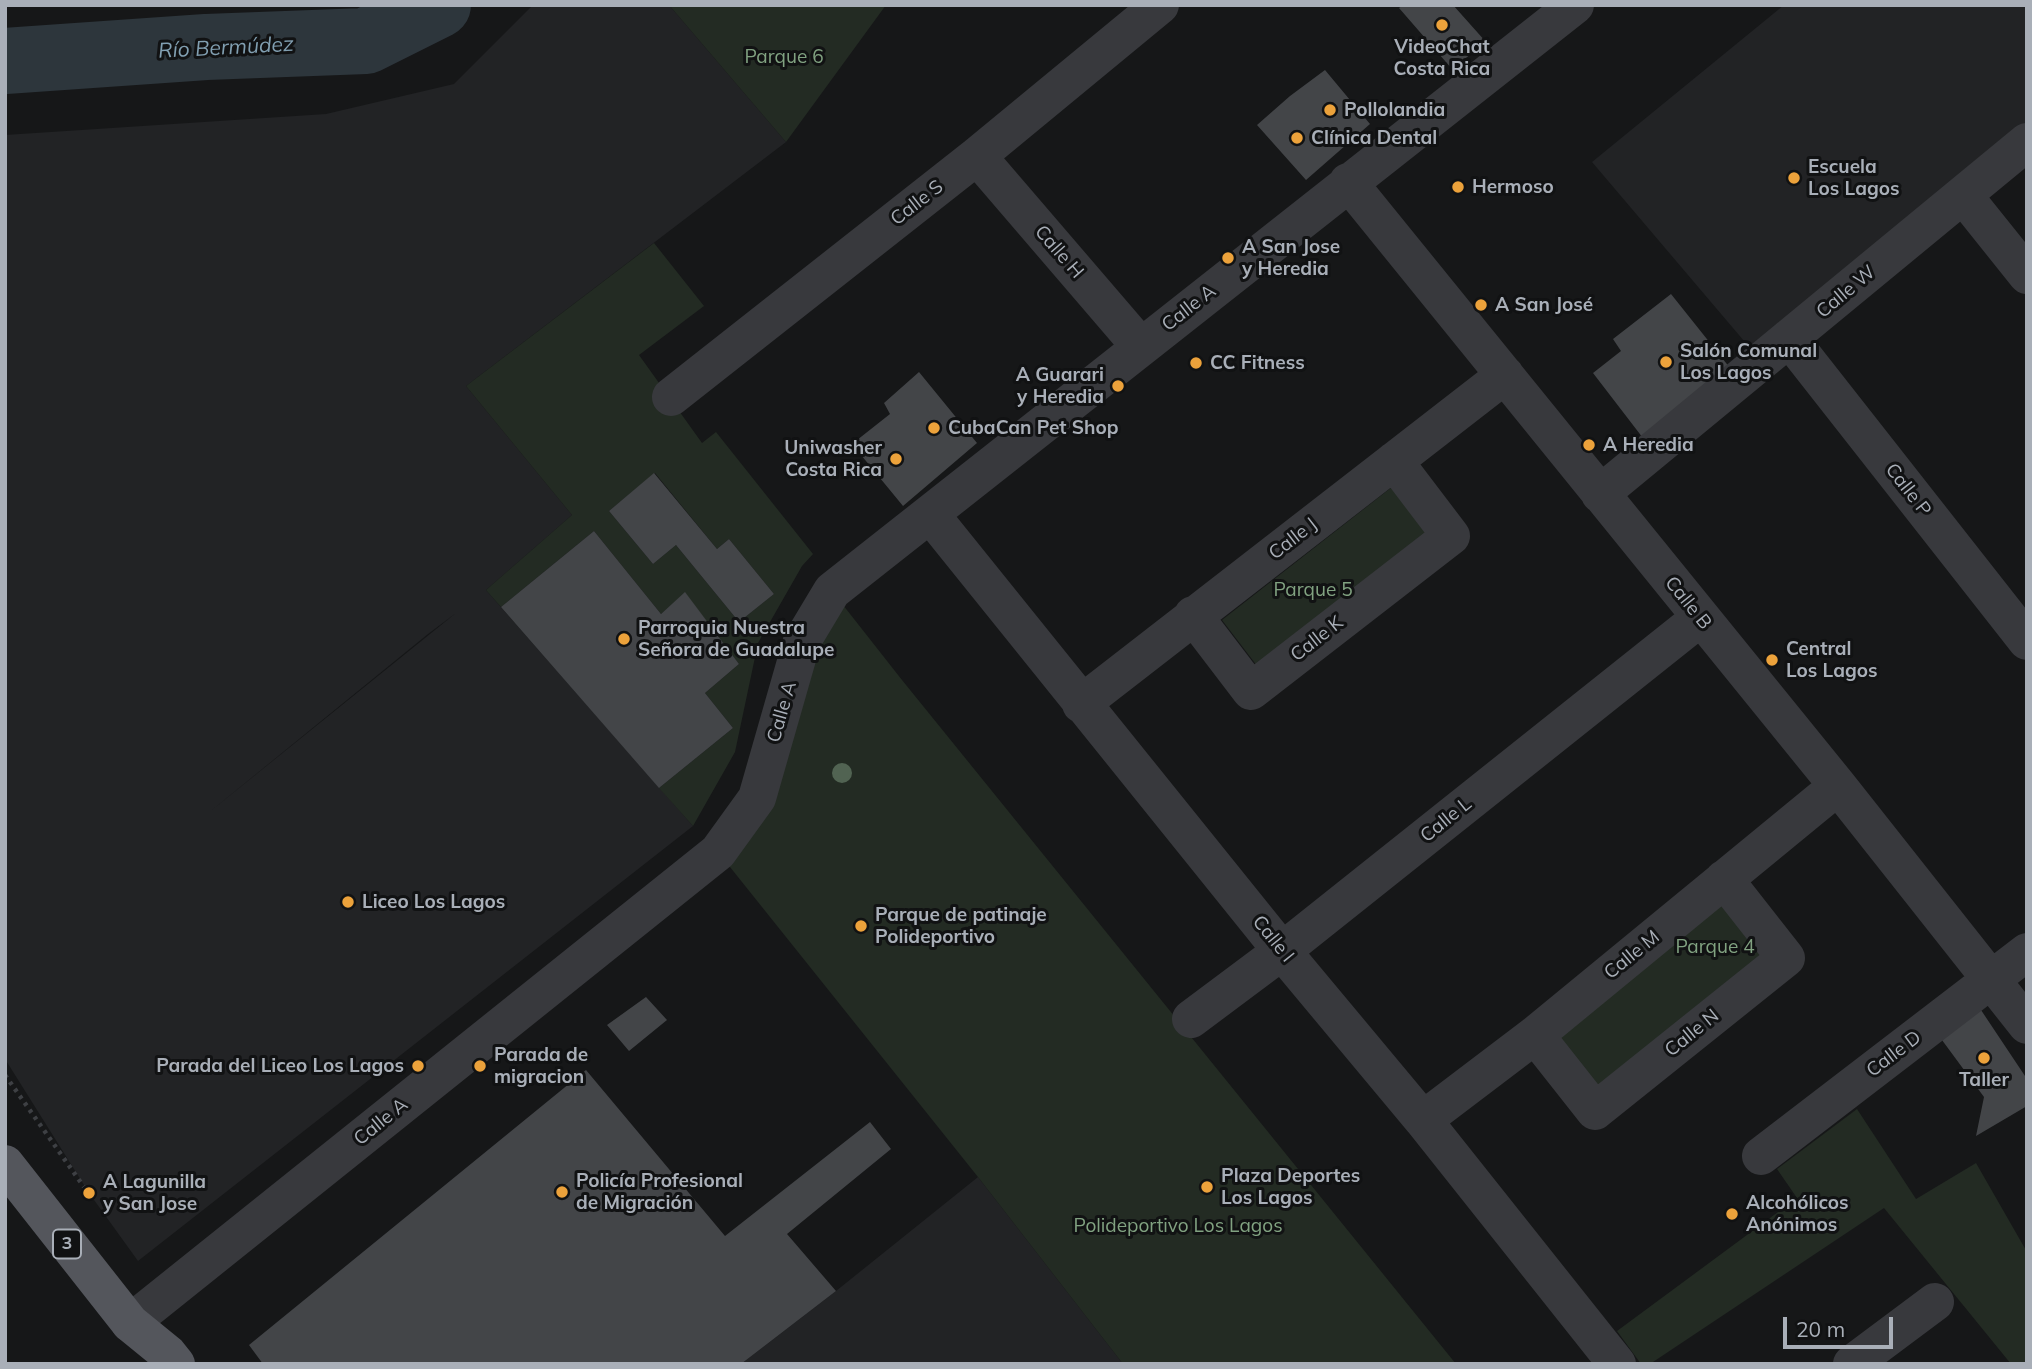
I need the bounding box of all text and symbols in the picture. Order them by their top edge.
marker: VideoChat Costa Rica [1434,17,1450,33]
water label: Río Bermúdez [158,32,294,64]
place label: VideoChat Costa Rica [1394,36,1490,80]
park label: Parque 6 [744,46,824,68]
place label: Pollolandia [1344,99,1445,121]
marker: Pollolandia [1322,102,1338,118]
place label: Clínica Dental [1311,127,1437,149]
marker: Clínica Dental [1289,130,1305,146]
place label: Escuela Los Lagos [1808,156,1900,200]
marker: Escuela Los Lagos [1786,170,1802,186]
street label: Calle S [886,175,948,231]
place label: Hermoso [1472,176,1554,198]
marker: Hermoso [1450,179,1466,195]
street label: Calle H [1030,221,1088,283]
place label: A San Jose y Heredia [1242,236,1340,280]
marker: A San Jose y Heredia [1220,250,1236,266]
street label: Calle W [1812,261,1880,323]
street label: Calle A [1157,280,1221,336]
place label: A San José [1495,294,1593,316]
marker: A San José [1473,297,1489,313]
place label: Salón Comunal Los Lagos [1680,340,1817,384]
place label: CC Fitness [1210,352,1305,374]
marker: Salón Comunal Los Lagos [1658,354,1674,370]
marker: CC Fitness [1188,355,1204,371]
place label: A Guarari y Heredia [1016,364,1104,408]
marker: A Guarari y Heredia [1110,378,1126,394]
place label: CubaCan Pet Shop [948,417,1118,439]
marker: CubaCan Pet Shop [926,420,942,436]
place label: A Heredia [1603,434,1694,456]
place label: Uniwasher Costa Rica [784,437,882,481]
marker: A Heredia [1581,437,1597,453]
marker: Uniwasher Costa Rica [888,451,904,467]
street label: Calle P [1880,459,1936,521]
street label: Calle J [1264,513,1322,565]
street label: Calle B [1660,572,1716,634]
park label: Parque 5 [1273,579,1353,601]
street label: Calle K [1286,611,1348,667]
place label: Parroquia Nuestra Señora de Guadalupe [638,617,834,661]
marker: Parroquia Nuestra Señora de Guadalupe [616,631,632,647]
place label: Central Los Lagos [1786,638,1878,682]
marker: Central Los Lagos [1764,652,1780,668]
street label: Calle A [762,679,802,745]
street label: Calle L [1416,793,1476,847]
place label: Liceo Los Lagos [362,891,505,913]
marker: Liceo Los Lagos [340,894,356,910]
place label: Parque de patinaje Polideportivo [875,904,1047,948]
street label: Calle I [1247,911,1299,967]
marker: Parque de patinaje Polideportivo [853,918,869,934]
street label: Calle M [1600,926,1664,984]
park label: Parque 4 [1675,936,1755,958]
street label: Calle N [1660,1004,1724,1062]
street label: Calle D [1862,1026,1926,1082]
place label: Parada de migracion [494,1044,588,1088]
marker: Taller [1976,1050,1992,1066]
place label: Parada del Liceo Los Lagos [156,1055,404,1077]
marker: Parada del Liceo Los Lagos [410,1058,426,1074]
marker: Parada de migracion [472,1058,488,1074]
place label: Taller [1959,1069,2009,1091]
street label: Calle A [350,1094,412,1150]
place label: Plaza Deportes Los Lagos [1221,1165,1360,1209]
place label: Policía Profesional de Migración [576,1170,743,1214]
place label: A Lagunilla y San Jose [103,1171,206,1215]
marker: Plaza Deportes Los Lagos [1199,1179,1215,1195]
marker: Policía Profesional de Migración [554,1184,570,1200]
marker: A Lagunilla y San Jose [81,1185,97,1201]
place label: Alcohólicos Anónimos [1746,1192,1849,1236]
marker: Alcohólicos Anónimos [1724,1206,1740,1222]
park label: Polideportivo Los Lagos [1073,1215,1283,1237]
road number: 3 [53,1230,81,1259]
scale bar [1787,1302,1897,1346]
text: 20 m [1796,1316,1845,1342]

